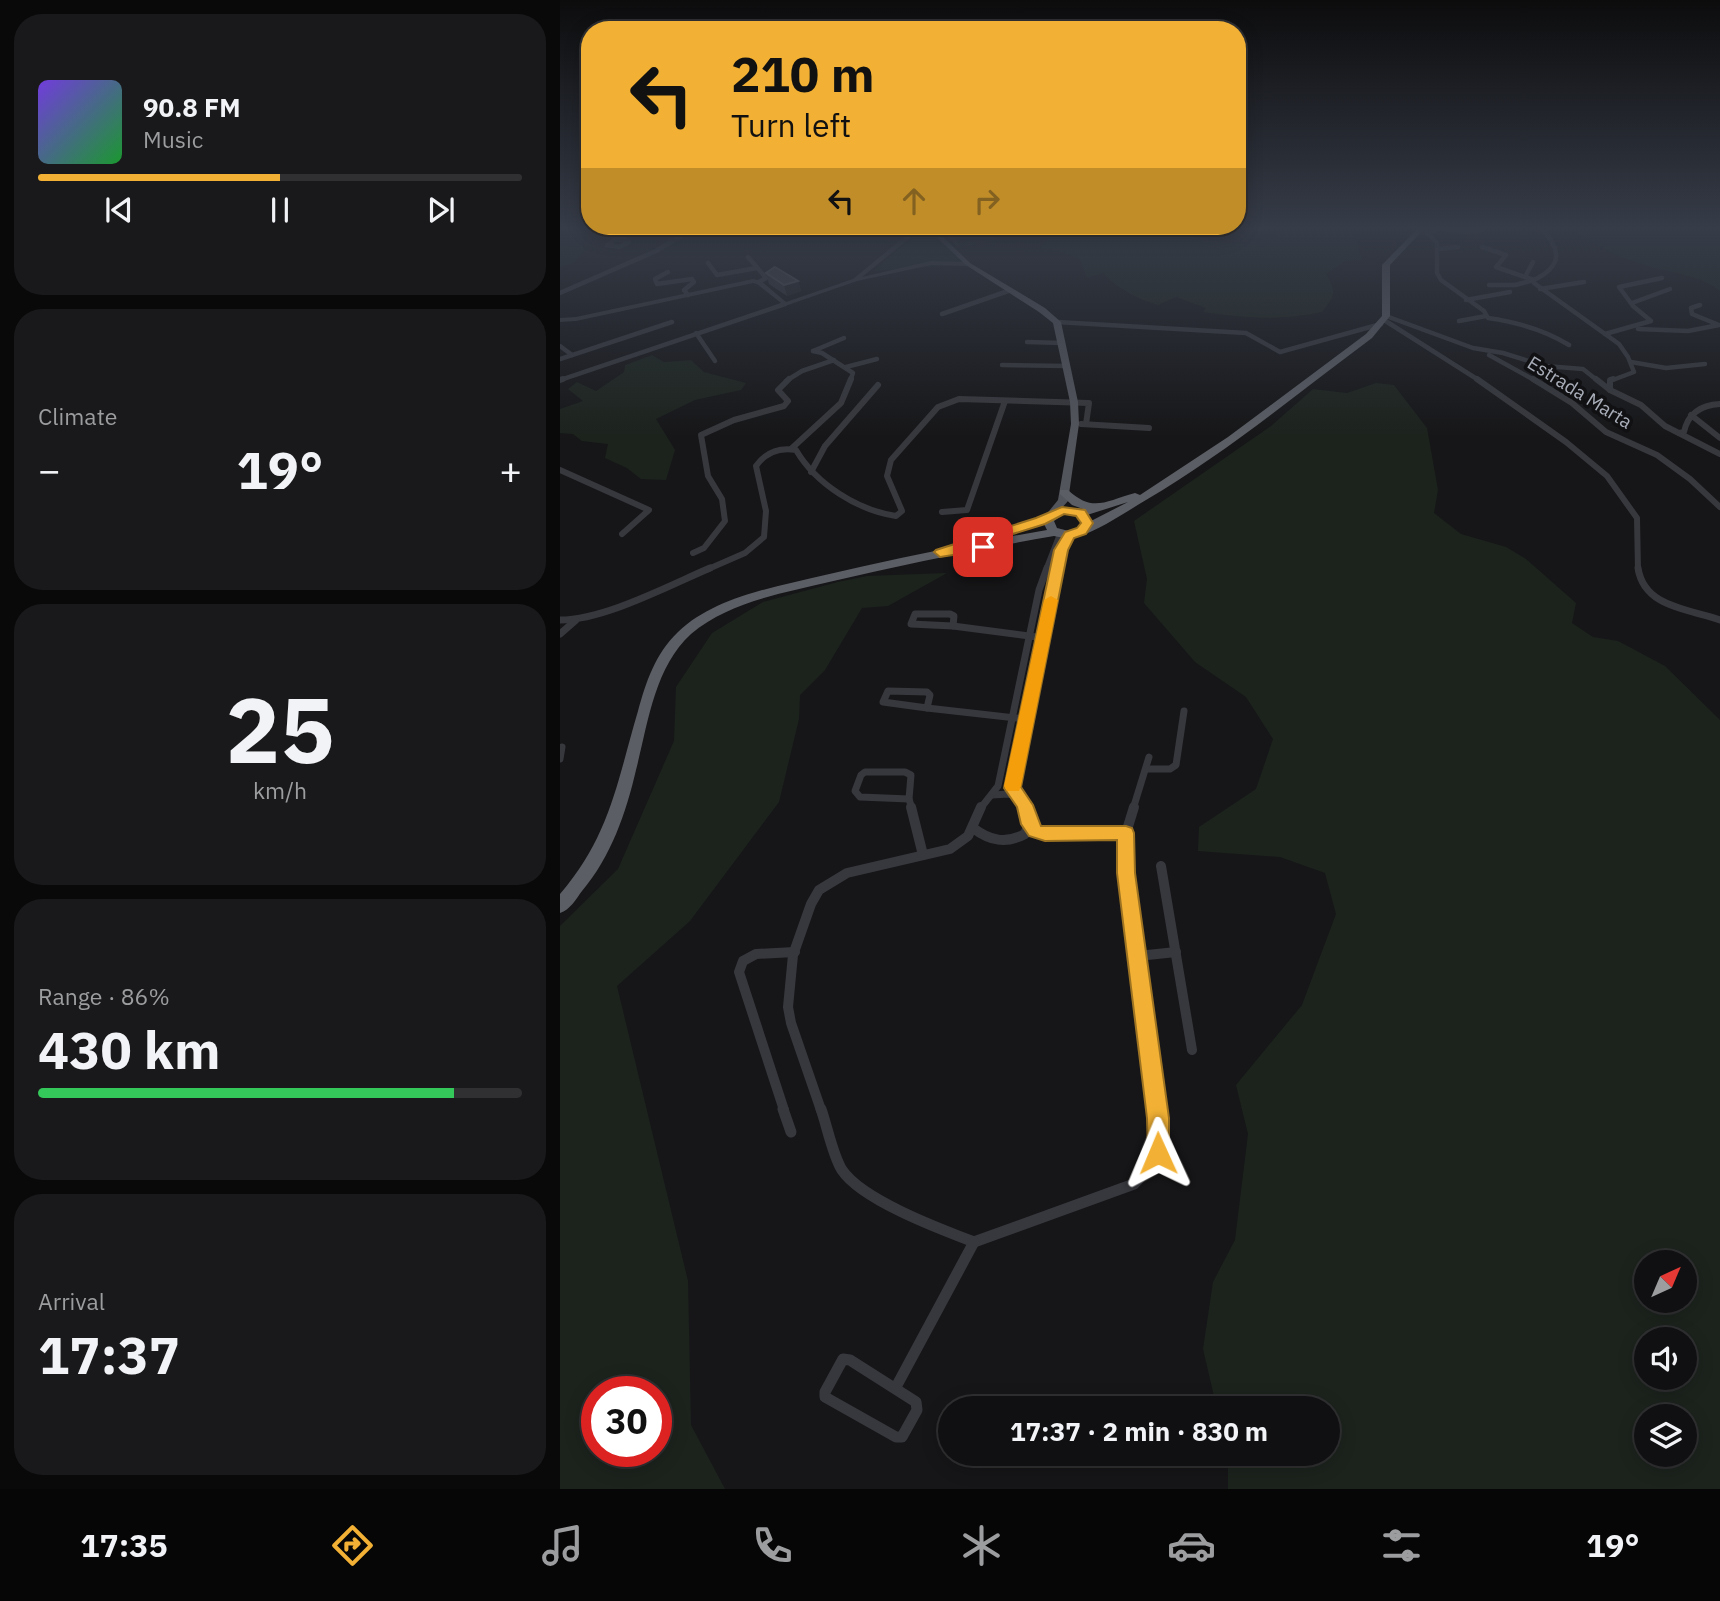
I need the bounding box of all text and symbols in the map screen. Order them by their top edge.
text: 210 m [731,42,875,105]
icon: left [616,49,707,140]
text: 90.8 FM [143,90,241,124]
text: Turn left [731,104,851,146]
text: Music [143,124,203,154]
icon: left [822,182,860,220]
icon: ahead [895,182,933,220]
icon: right [968,182,1006,220]
icon: previous [100,191,138,229]
icon: pause [261,191,299,229]
icon: next [422,191,460,229]
street label: Estrada Marta [1523,350,1637,434]
text: Climate [38,401,117,431]
text: 19° [237,436,323,503]
text: − [38,445,61,494]
text: + [499,445,522,494]
pin [953,517,1013,577]
icon: arrive [964,528,1002,566]
text: 25 [225,670,335,788]
text: km/h [253,775,307,805]
text: Range · 86% [38,981,170,1011]
text: 430 km [38,1016,220,1083]
position arrow [1121,1116,1195,1190]
north arrow [1634,1250,1698,1312]
map controls [1634,1250,1697,1467]
text: Arrival [38,1286,105,1316]
text: 17:37 [38,1321,180,1388]
button: sound [1634,1327,1697,1390]
speed limit sign: 30 [581,1376,672,1467]
button: layers [1634,1404,1697,1467]
text: 17:37 · 2 min · 830 m [1010,1414,1268,1448]
icon: directions [328,1521,377,1570]
icon: music [538,1521,587,1570]
icon: phone [748,1521,797,1570]
icon: climate [957,1521,1006,1570]
icon: car [1167,1521,1216,1570]
icon: filters [1377,1521,1426,1570]
text: 17:35 [80,1524,168,1566]
text: 19° [1586,1524,1640,1566]

